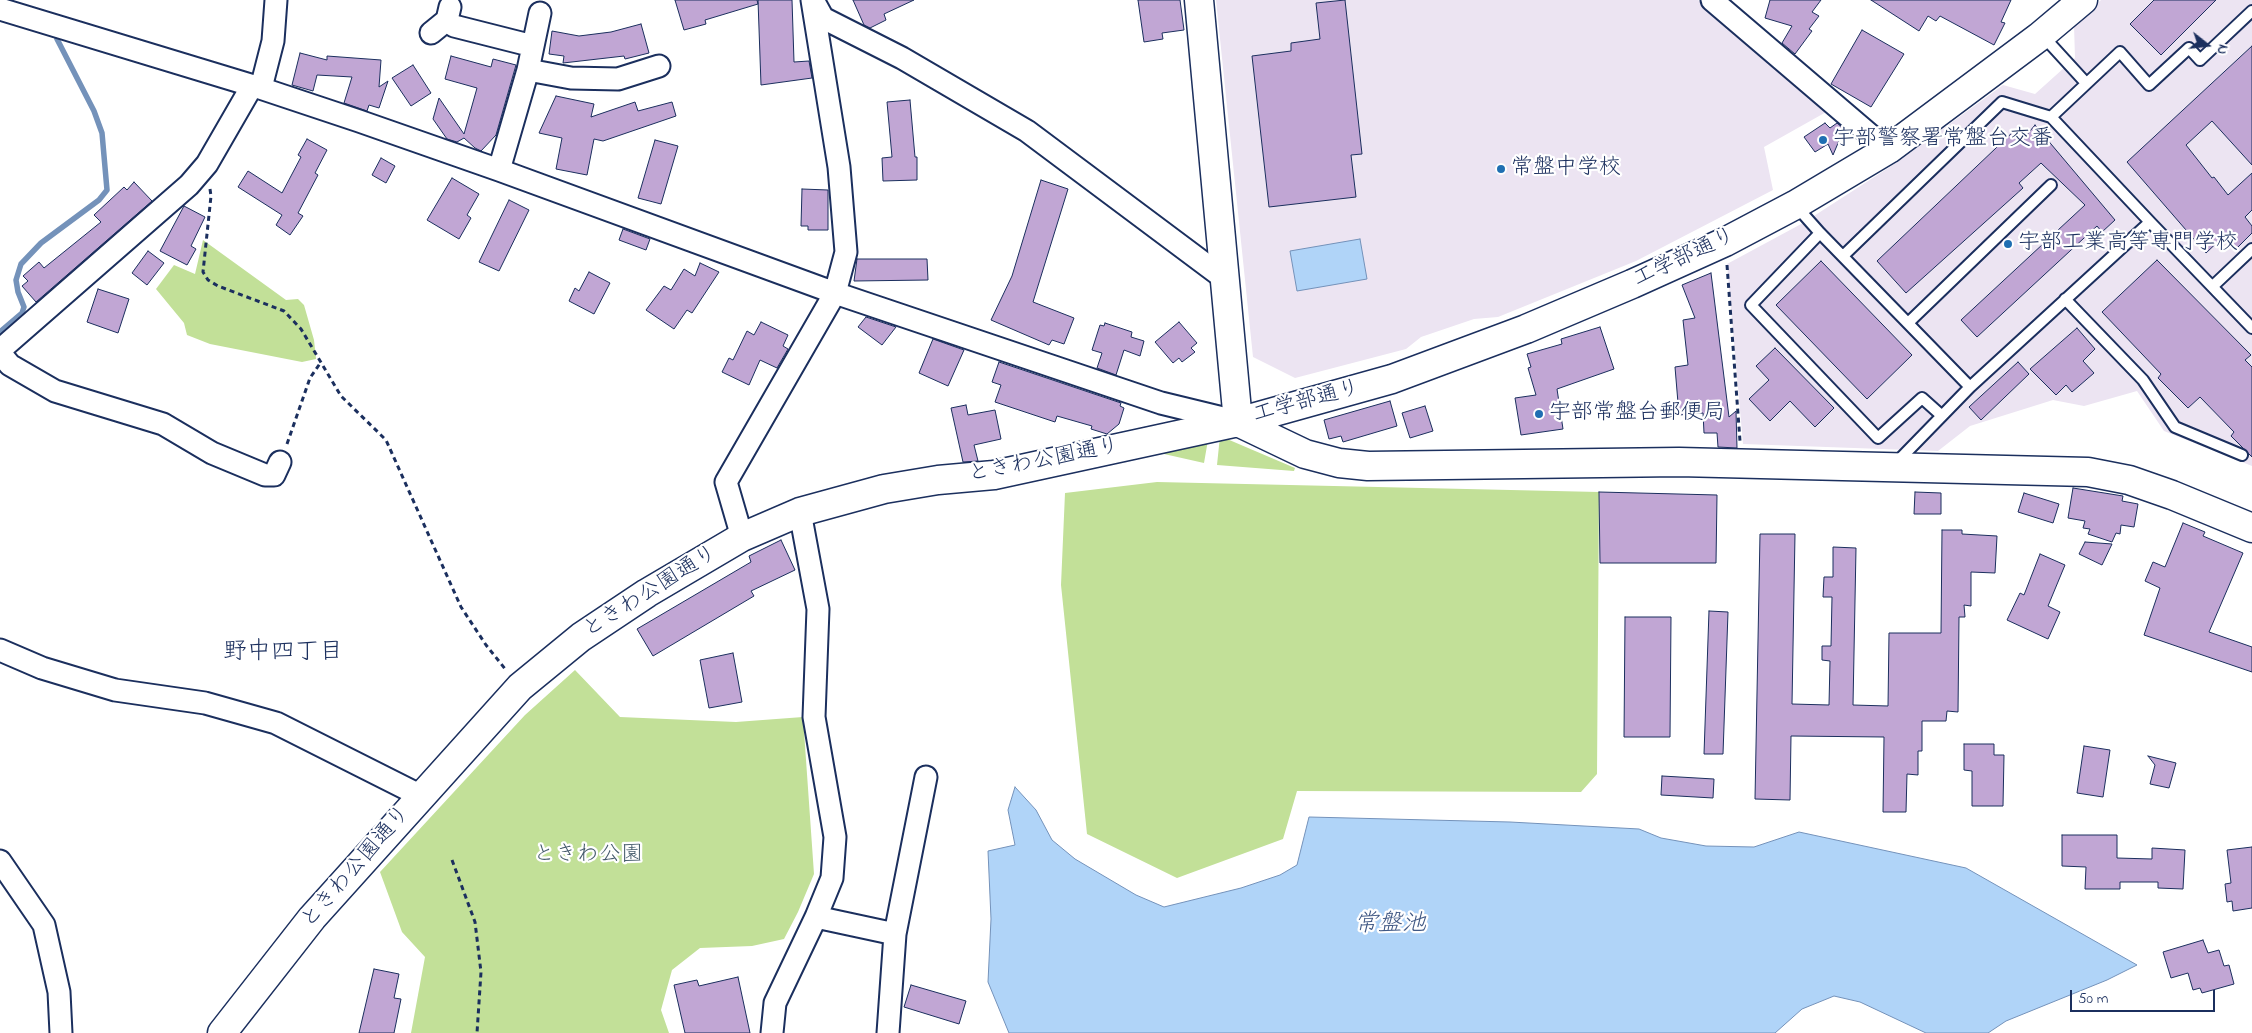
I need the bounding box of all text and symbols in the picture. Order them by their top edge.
north arrow [2182,20,2232,70]
text: N [2211,42,2233,57]
place label: 宇部警察署常盤台交番 [1833,127,2053,153]
marker: 宇部警察署常盤台交番 [1817,134,1829,146]
place label: 常盤中学校 [1511,156,1621,182]
marker: 常盤中学校 [1495,163,1507,175]
street label: 工学部通り [1630,224,1740,294]
place label: 宇部工業高等専門学校 [2018,231,2238,257]
marker: 宇部工業高等専門学校 [2002,238,2014,250]
street label: 工学部通り [1250,376,1364,430]
place label: 宇部常盤台郵便局 [1549,401,1725,427]
marker: 宇部常盤台郵便局 [1533,408,1545,420]
street label: ときわ公園通り [966,434,1122,490]
street label: ときわ公園通り [579,541,723,645]
district label: 野中四丁目 [223,640,343,668]
street label: ときわ公園通り [297,801,417,935]
park label: ときわ公園 [533,843,643,869]
water label: 常盤池 [1354,912,1426,940]
scale bar [2072,980,2217,1012]
text: 50 m [2078,988,2108,1010]

